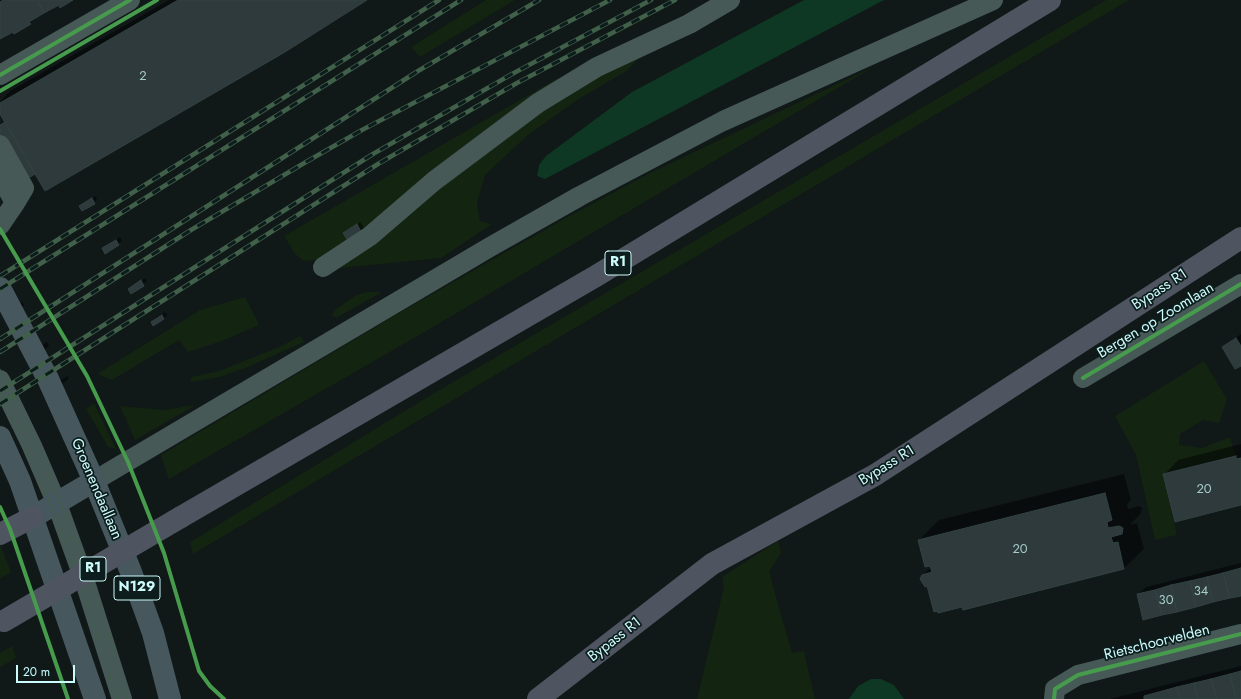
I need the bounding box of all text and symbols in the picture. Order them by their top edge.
house number: 2 [139,69,147,85]
road number: R1 [605,251,631,275]
street label: Bypass R1 [1129,265,1191,315]
street label: Bergen op Zoomlaan [1095,279,1217,363]
street label: Groenendaallaan [67,436,125,542]
street label: Bypass R1 [856,442,918,490]
house number: 20 [1196,482,1212,498]
house number: 20 [1012,542,1028,558]
road number: R1 [80,557,106,581]
road number: N129 [114,576,160,600]
house number: 34 [1194,584,1208,600]
house number: 30 [1159,593,1173,609]
street label: Bypass R1 [585,614,645,666]
street label: Rietschoorvelden [1102,621,1212,665]
scale bar [18,657,77,683]
text: 20 m [23,663,50,681]

